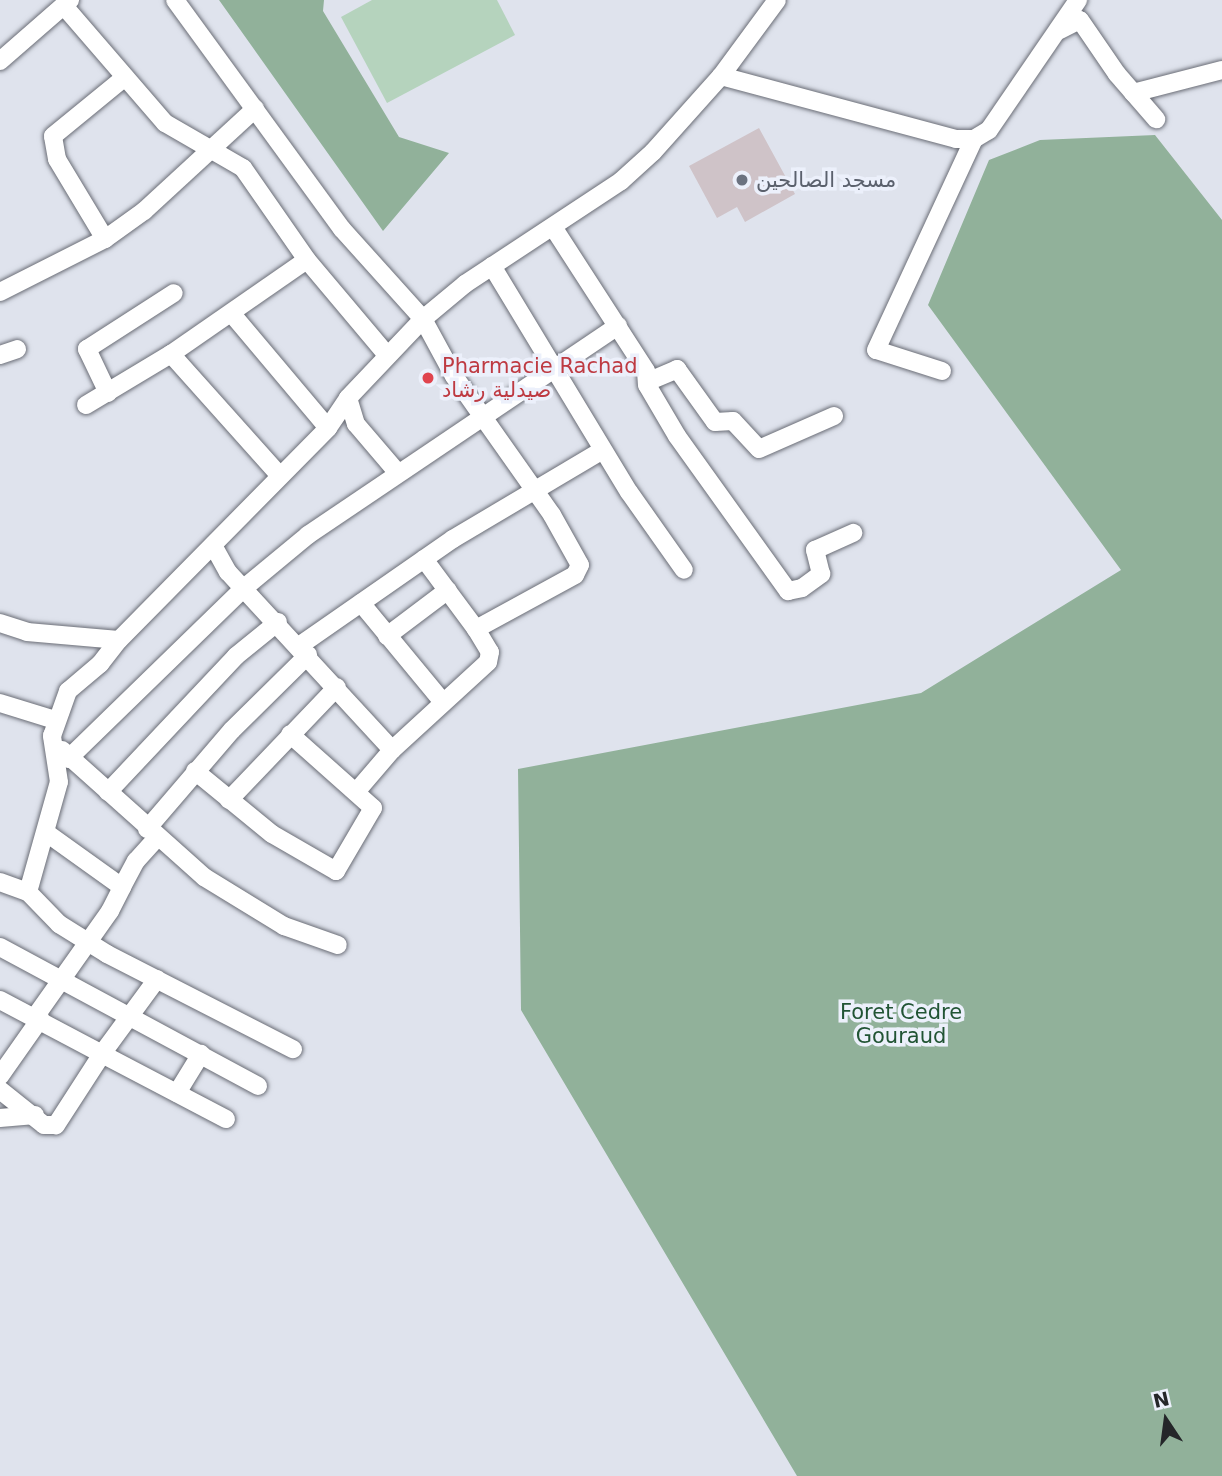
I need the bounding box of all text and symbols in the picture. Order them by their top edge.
place label: مسجد الصالحين [756,167,896,193]
marker: مسجد الصالحين [734,172,750,188]
place label: Pharmacie Rachad صيدلية رشاد [442,353,637,403]
marker: Pharmacie Rachad صيدلية رشاد [420,370,436,386]
park label: Foret Cedre Gouraud [840,999,962,1049]
north arrow [1131,1385,1201,1455]
text: N [1151,1387,1171,1412]

